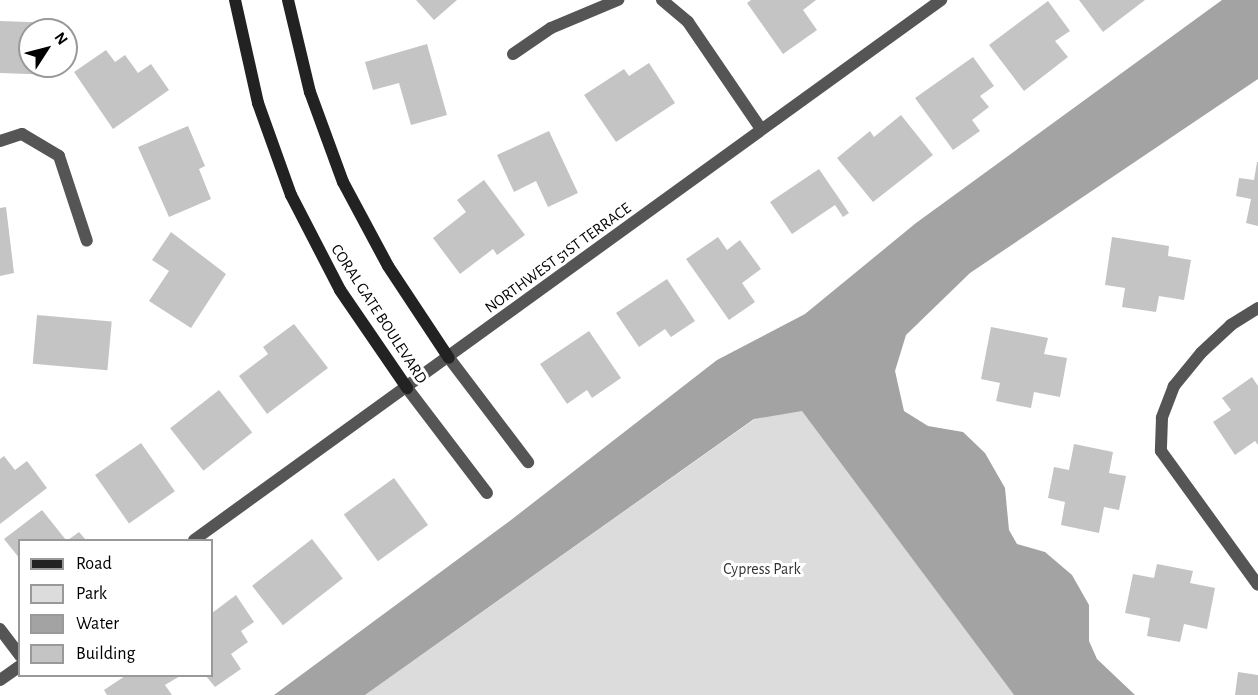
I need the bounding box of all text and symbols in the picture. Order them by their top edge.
north arrow [18,18,78,78]
text: N [51,29,71,48]
street label: NORTHWEST 51ST TERRACE [481,199,635,317]
street label: CORAL GATE BOULEVARD [327,241,431,387]
legend [18,539,213,677]
text: Road [76,555,112,573]
park label: Cypress Park [723,559,801,579]
text: Park [76,585,107,603]
text: Water [76,615,119,633]
text: Building [76,645,135,663]

